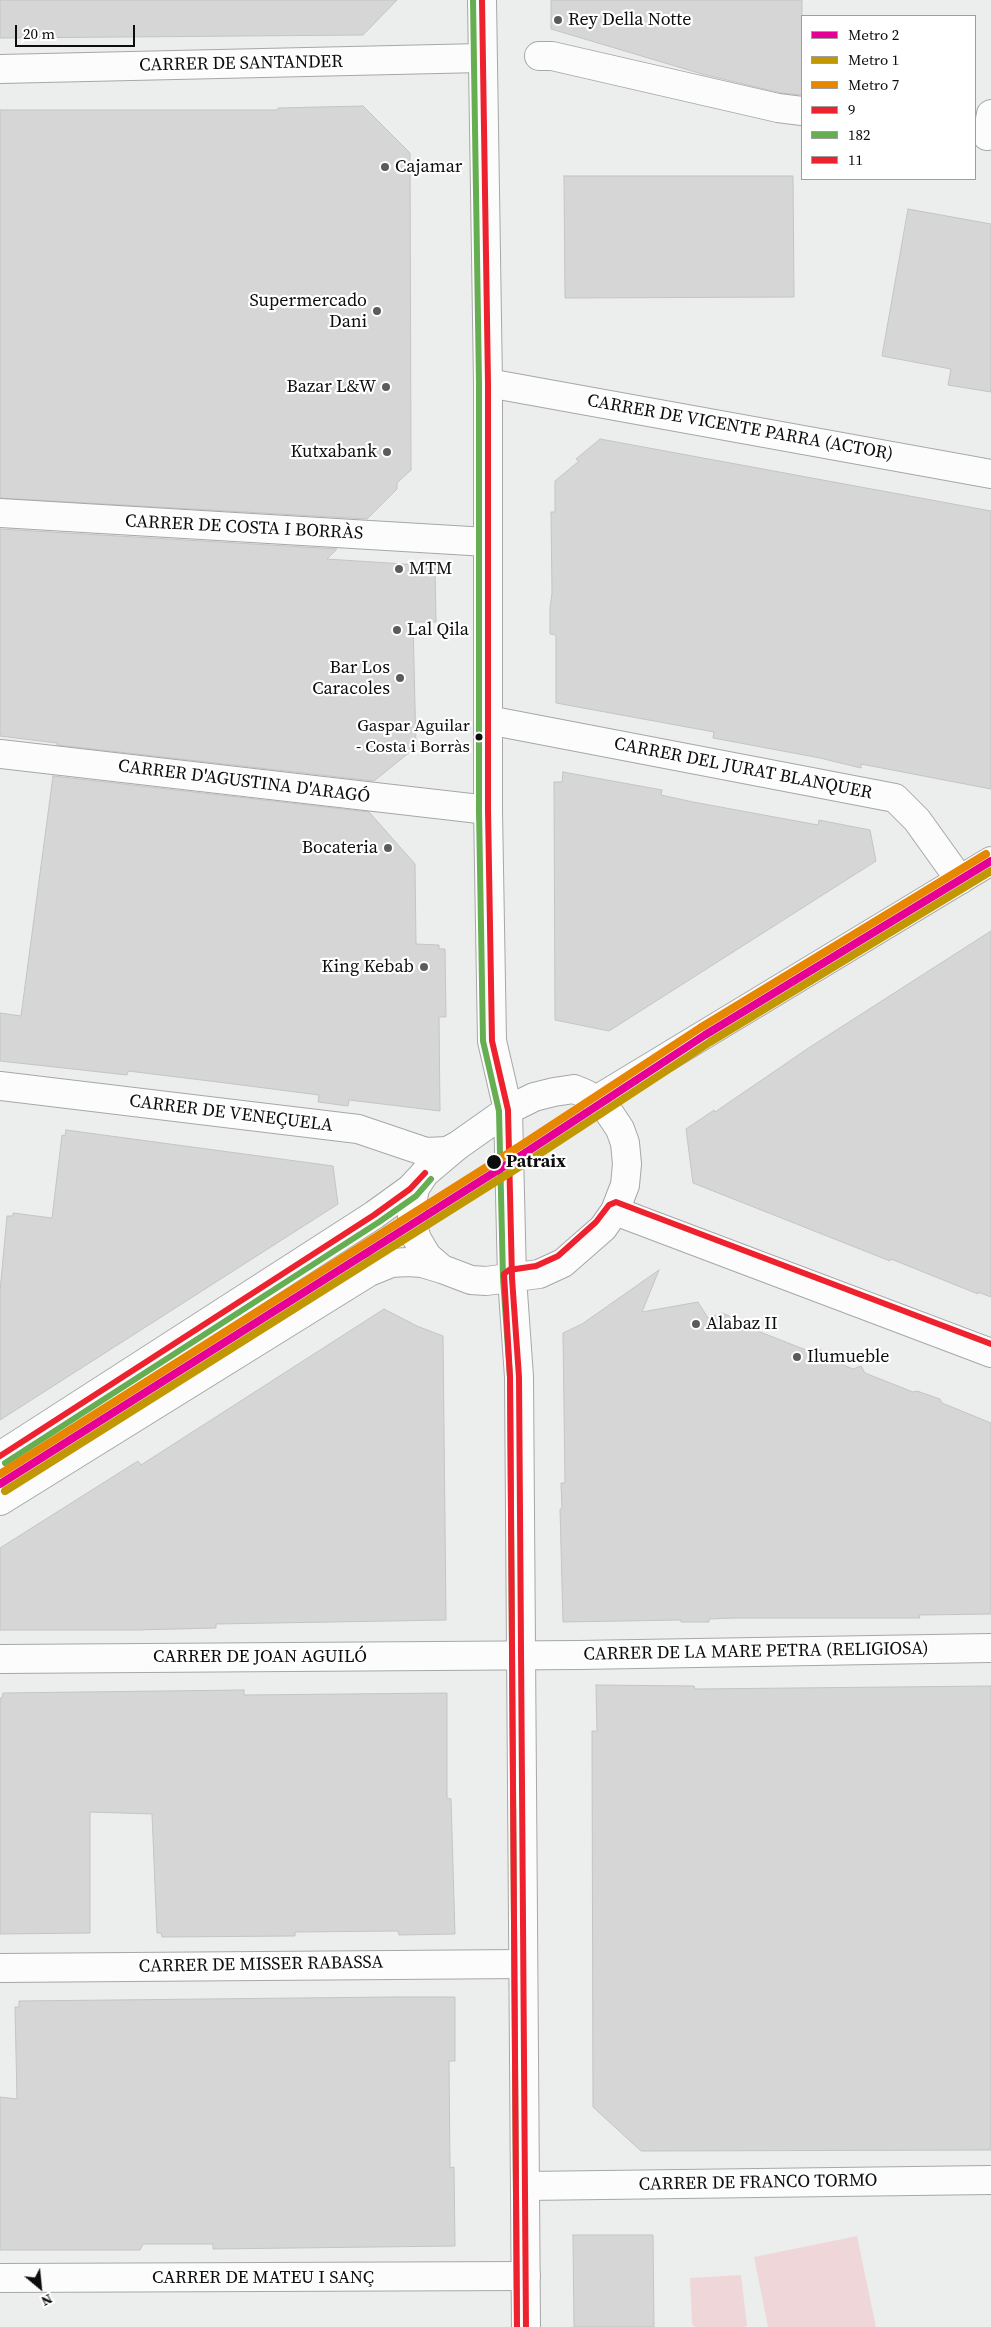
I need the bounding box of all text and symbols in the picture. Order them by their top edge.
place label: Rey Della Notte [568,9,691,31]
marker: Rey Della Notte [552,14,564,26]
scale bar [18,15,138,47]
legend [801,15,976,180]
text: 20 m [23,23,55,44]
text: Metro 2 [848,24,899,45]
text: Metro 1 [848,49,899,70]
street label: CARRER DE SANTANDER [139,51,343,77]
text: Metro 7 [848,74,899,95]
text: 9 [848,99,856,120]
text: 182 [848,124,871,145]
text: 11 [848,149,863,170]
place label: Cajamar [395,156,462,178]
marker: Cajamar [379,161,391,173]
place label: Supermercado Dani [249,290,367,332]
marker: Supermercado Dani [371,305,383,317]
place label: Bazar L&W [287,376,376,398]
marker: Bazar L&W [380,381,392,393]
street label: CARRER DE VICENTE PARRA (ACTOR) [585,390,895,466]
place label: Kutxabank [290,441,377,463]
marker: Kutxabank [381,446,393,458]
street label: CARRER DE COSTA I BORRÀS [124,511,364,545]
place label: MTM [409,558,452,580]
marker: MTM [393,563,405,575]
place label: Lal Qila [407,619,469,641]
marker: Lal Qila [391,624,403,636]
place label: Bar Los Caracoles [312,657,390,700]
marker: Bar Los Caracoles [394,672,406,684]
place label: Gaspar Aguilar - Costa i Borràs [356,717,470,757]
marker: Gaspar Aguilar - Costa i Borràs [474,732,484,742]
street label: CARRER DEL JURAT BLANQUER [612,733,874,805]
street label: CARRER D'AGUSTINA D'ARAGÓ [117,756,371,808]
place label: Bocateria [302,837,378,859]
marker: Bocateria [382,842,394,854]
place label: King Kebab [322,956,414,978]
marker: King Kebab [418,961,430,973]
street label: CARRER DE VENEÇUELA [128,1091,334,1137]
place label: Patraix [506,1151,566,1173]
marker: Patraix [485,1153,503,1171]
place label: Alabaz II [706,1313,778,1335]
marker: Alabaz II [690,1318,702,1330]
place label: Ilumueble [807,1346,890,1368]
marker: Ilumueble [791,1351,803,1363]
street label: CARRER DE LA MARE PETRA (RELIGIOSA) [583,1638,929,1666]
street label: CARRER DE JOAN AGUILÓ [153,1646,367,1668]
street label: CARRER DE MISSER RABASSA [139,1952,383,1978]
street label: CARRER DE FRANCO TORMO [638,2170,878,2196]
north arrow [15,2262,65,2312]
street label: CARRER DE MATEU I SANÇ [152,2267,374,2289]
text: N [38,2289,56,2311]

